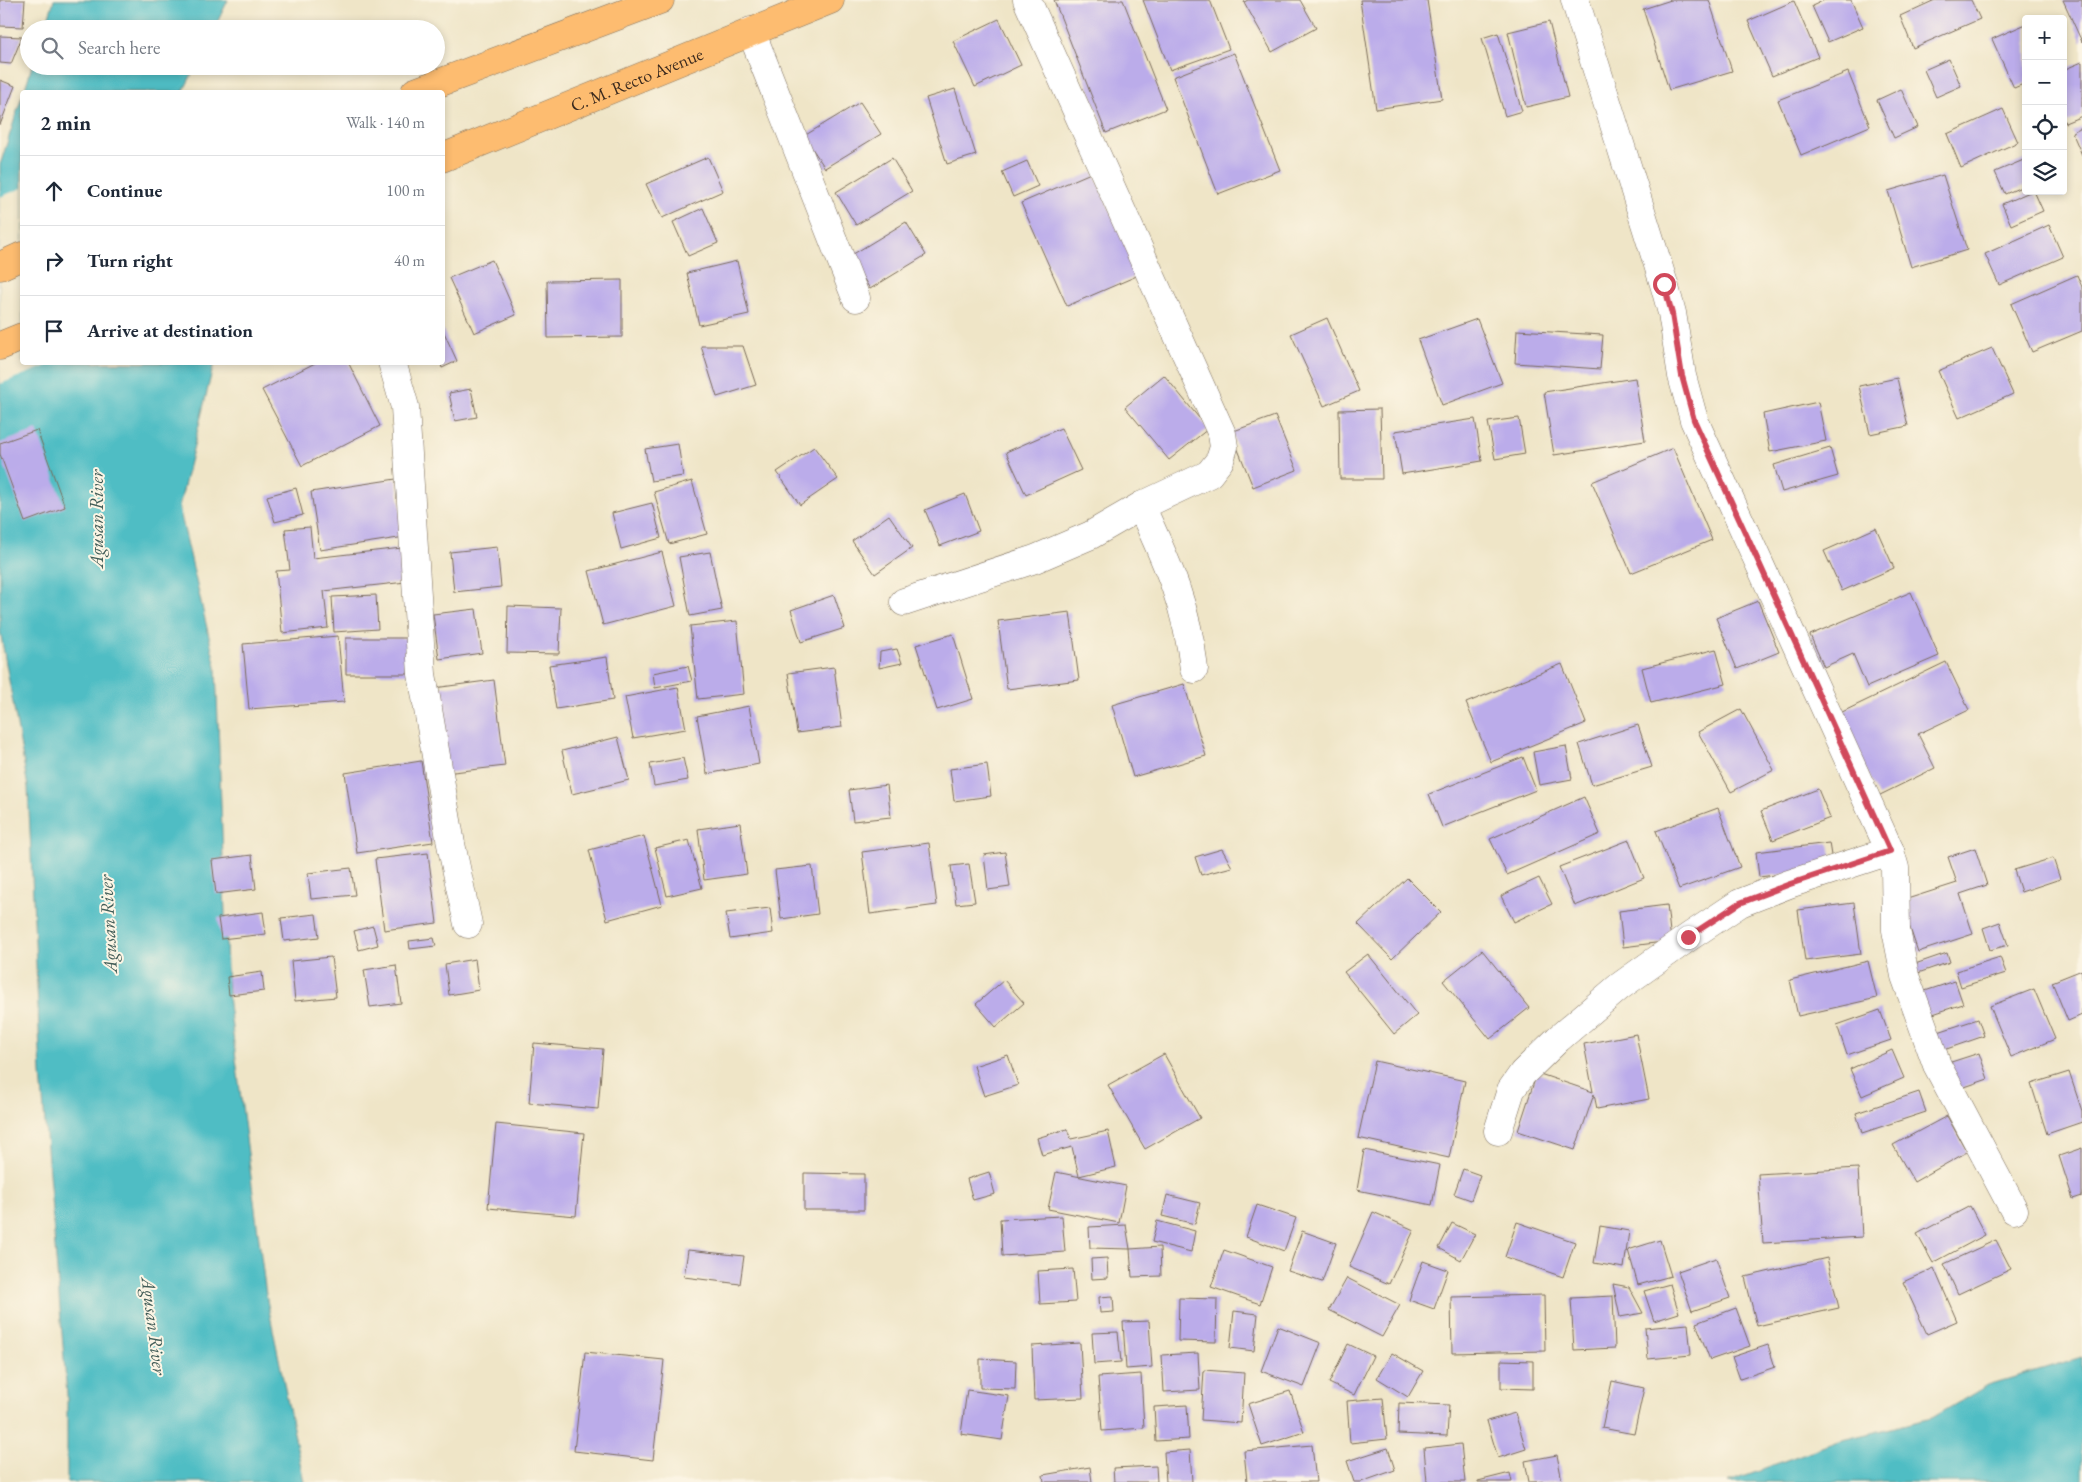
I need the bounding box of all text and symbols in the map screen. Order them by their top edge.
map controls [2022,15,2067,195]
button: + [2022,15,2067,60]
search box [20,20,445,75]
icon: search [38,34,66,62]
text: Search here [78,35,160,60]
street label: C. M. Recto Avenue [567,41,706,116]
button: − [2022,60,2067,105]
button: locate [2022,105,2067,150]
text: 2 min [40,109,91,136]
text: Walk · 140 m [346,112,425,133]
button: layers [2022,150,2067,195]
icon: ahead [40,177,68,205]
text: Continue [87,178,162,203]
text: 100 m [386,180,425,201]
icon: right [40,247,68,275]
text: Turn right [87,248,173,273]
text: 40 m [394,250,425,271]
route start [1653,273,1676,296]
icon: arrive [40,317,68,345]
text: Arrive at destination [87,318,253,343]
water label: Agusan River [84,469,109,570]
water label: Agusan River [93,874,123,976]
route end [1677,926,1700,949]
water label: Agusan River [135,1274,172,1377]

